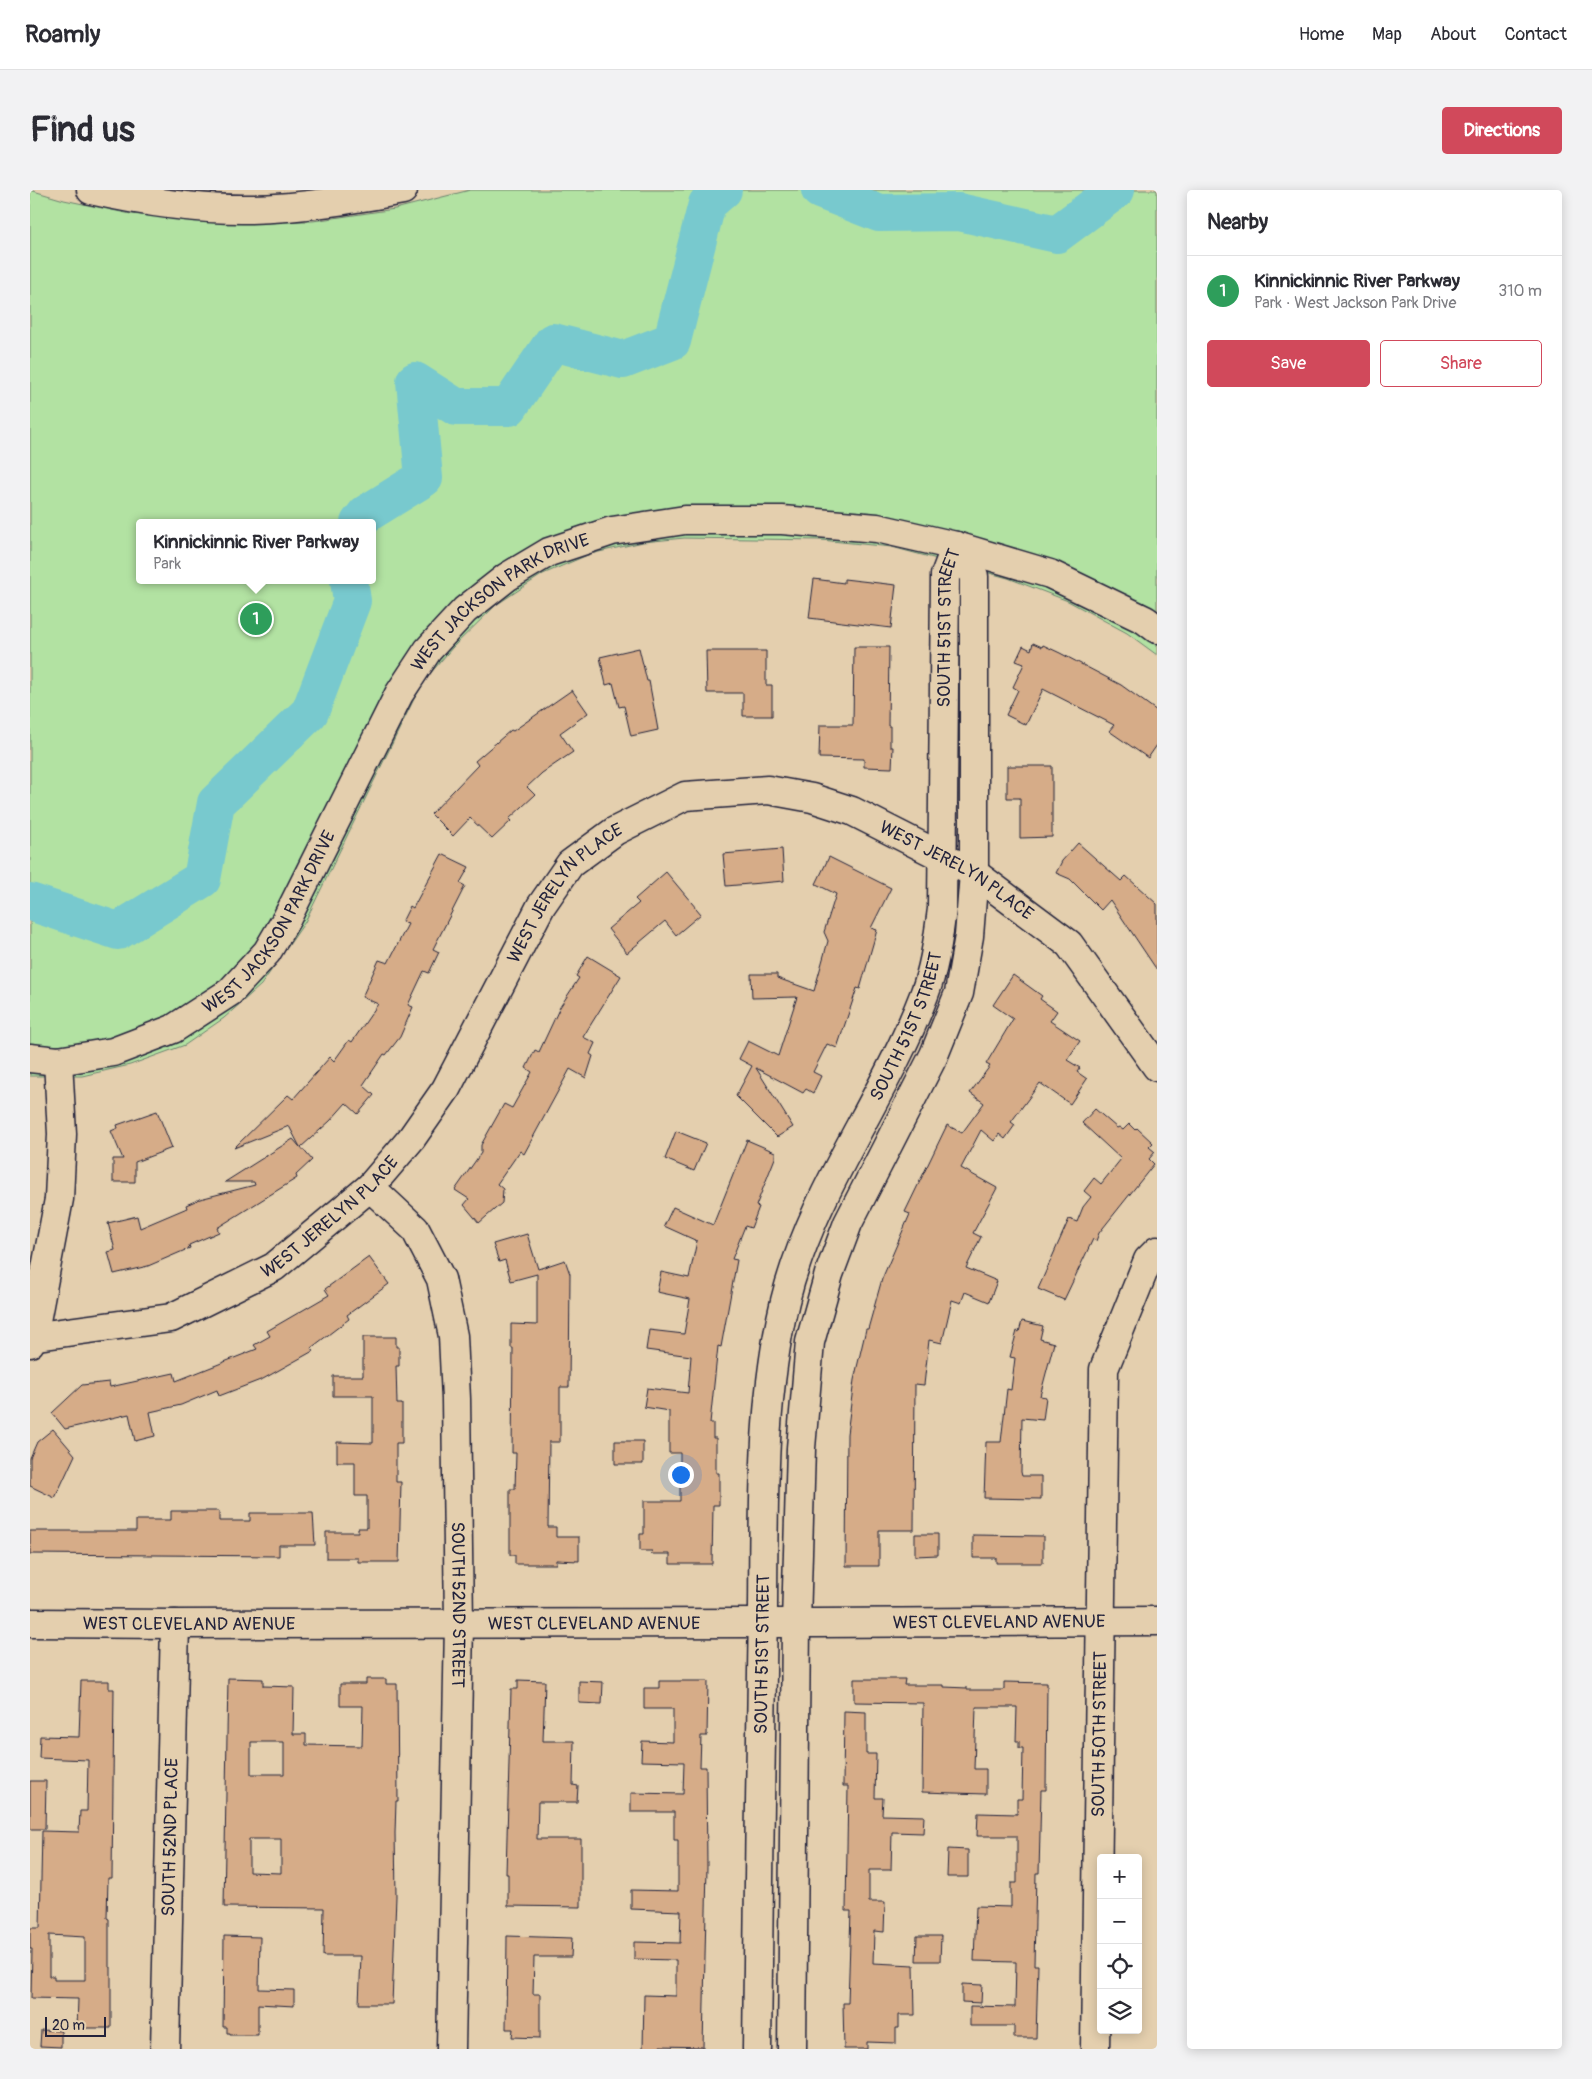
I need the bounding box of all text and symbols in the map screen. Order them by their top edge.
text: Roamly [25,20,100,49]
text: Home [1299,23,1344,46]
text: Map [1372,23,1402,46]
text: About [1430,23,1476,46]
text: Contact [1504,23,1567,46]
button: Directions [1442,107,1562,154]
text: Find us [30,108,135,152]
text: Nearby [1207,209,1268,236]
text: Kinnickinnic River Parkway [1254,269,1460,293]
text: 1 [1220,281,1226,301]
text: 310 m [1498,281,1542,301]
text: Park · West Jackson Park Drive [1254,293,1456,313]
button: Save [1207,340,1370,387]
button: Share [1380,340,1542,387]
popup [136,519,376,584]
street label: WEST JACKSON PARK DRIVE [406,528,592,676]
text: Kinnickinnic River Parkway [153,530,359,554]
street label: SOUTH 51ST STREET [933,545,966,708]
text: Park [153,554,181,574]
pin: 1 [240,600,272,638]
street label: WEST JERELYN PLACE [875,816,1038,925]
street label: WEST JERELYN PLACE [502,818,626,967]
street label: WEST JACKSON PARK DRIVE [198,827,341,1019]
street label: SOUTH 51ST STREET [865,950,948,1105]
street label: WEST JERELYN PLACE [257,1151,404,1284]
your location [668,1462,694,1488]
street label: SOUTH 52ND STREET [446,1522,470,1688]
street label: SOUTH 51ST STREET [750,1574,775,1734]
street label: WEST CLEVELAND AVENUE [893,1610,1105,1635]
street label: WEST CLEVELAND AVENUE [83,1612,295,1636]
street label: WEST CLEVELAND AVENUE [488,1612,700,1636]
street label: SOUTH 50TH STREET [1087,1651,1112,1817]
street label: SOUTH 52ND PLACE [157,1758,184,1917]
map controls [1097,1854,1142,2034]
button: + [1097,1854,1142,1899]
button: − [1097,1899,1142,1944]
button: locate [1097,1944,1142,1989]
button: layers [1097,1989,1142,2034]
scale bar [45,2014,106,2037]
text: 20 m [52,2017,85,2034]

